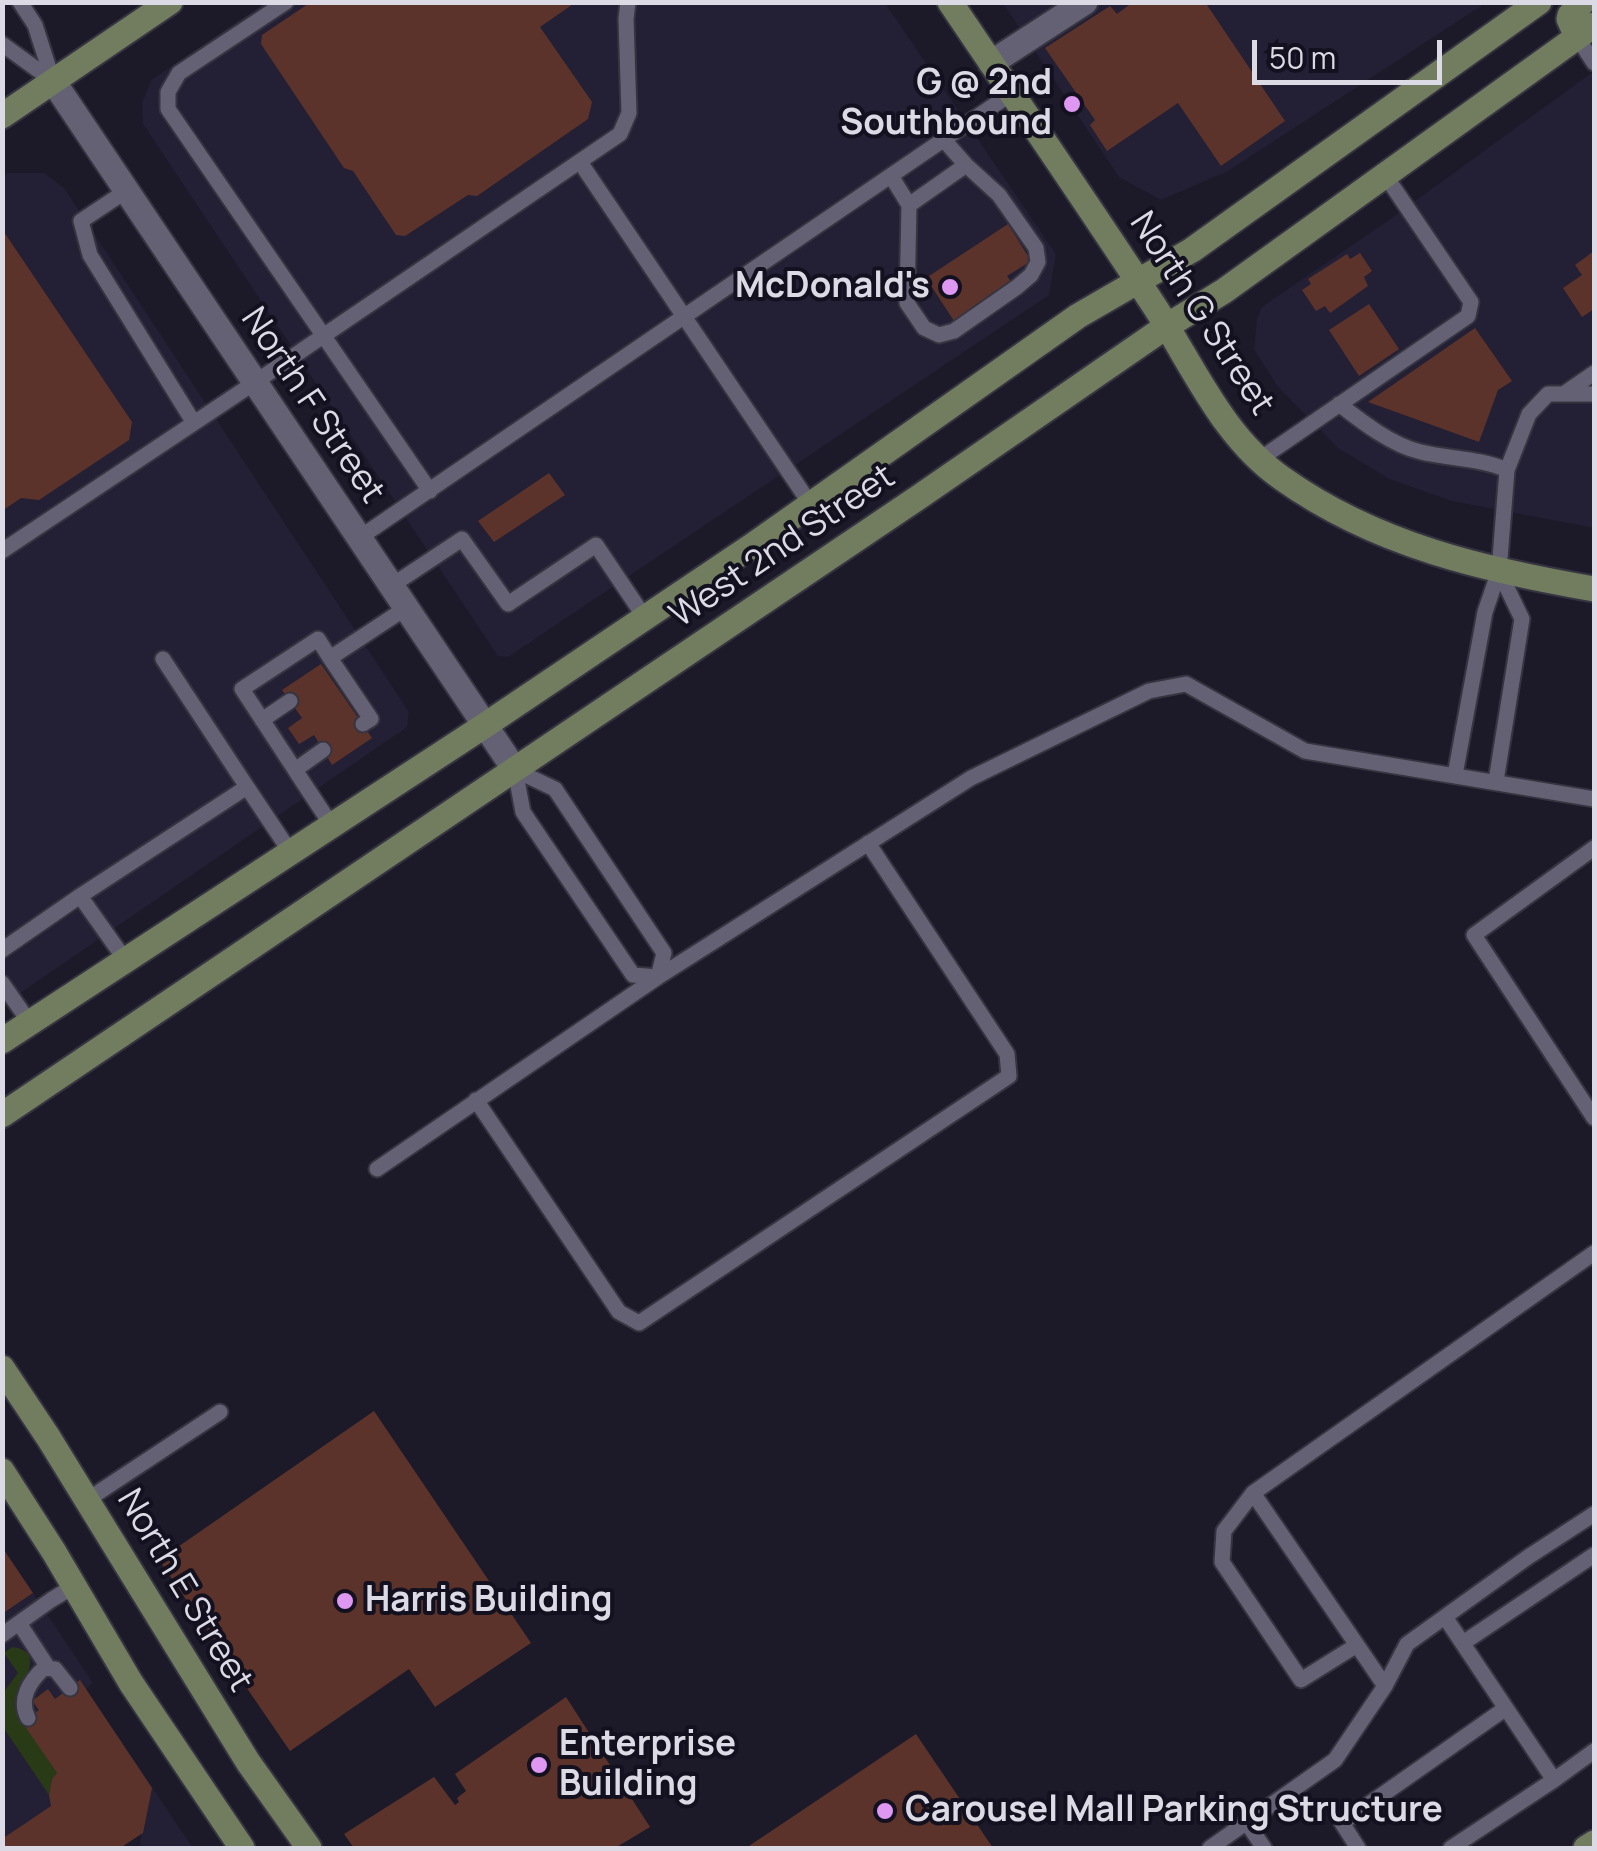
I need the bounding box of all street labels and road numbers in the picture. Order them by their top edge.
street label: North G Street [1120,205,1282,423]
street label: North F Street [231,300,393,512]
street label: West 2nd Street [663,456,903,638]
street label: North E Street [107,1482,261,1700]

